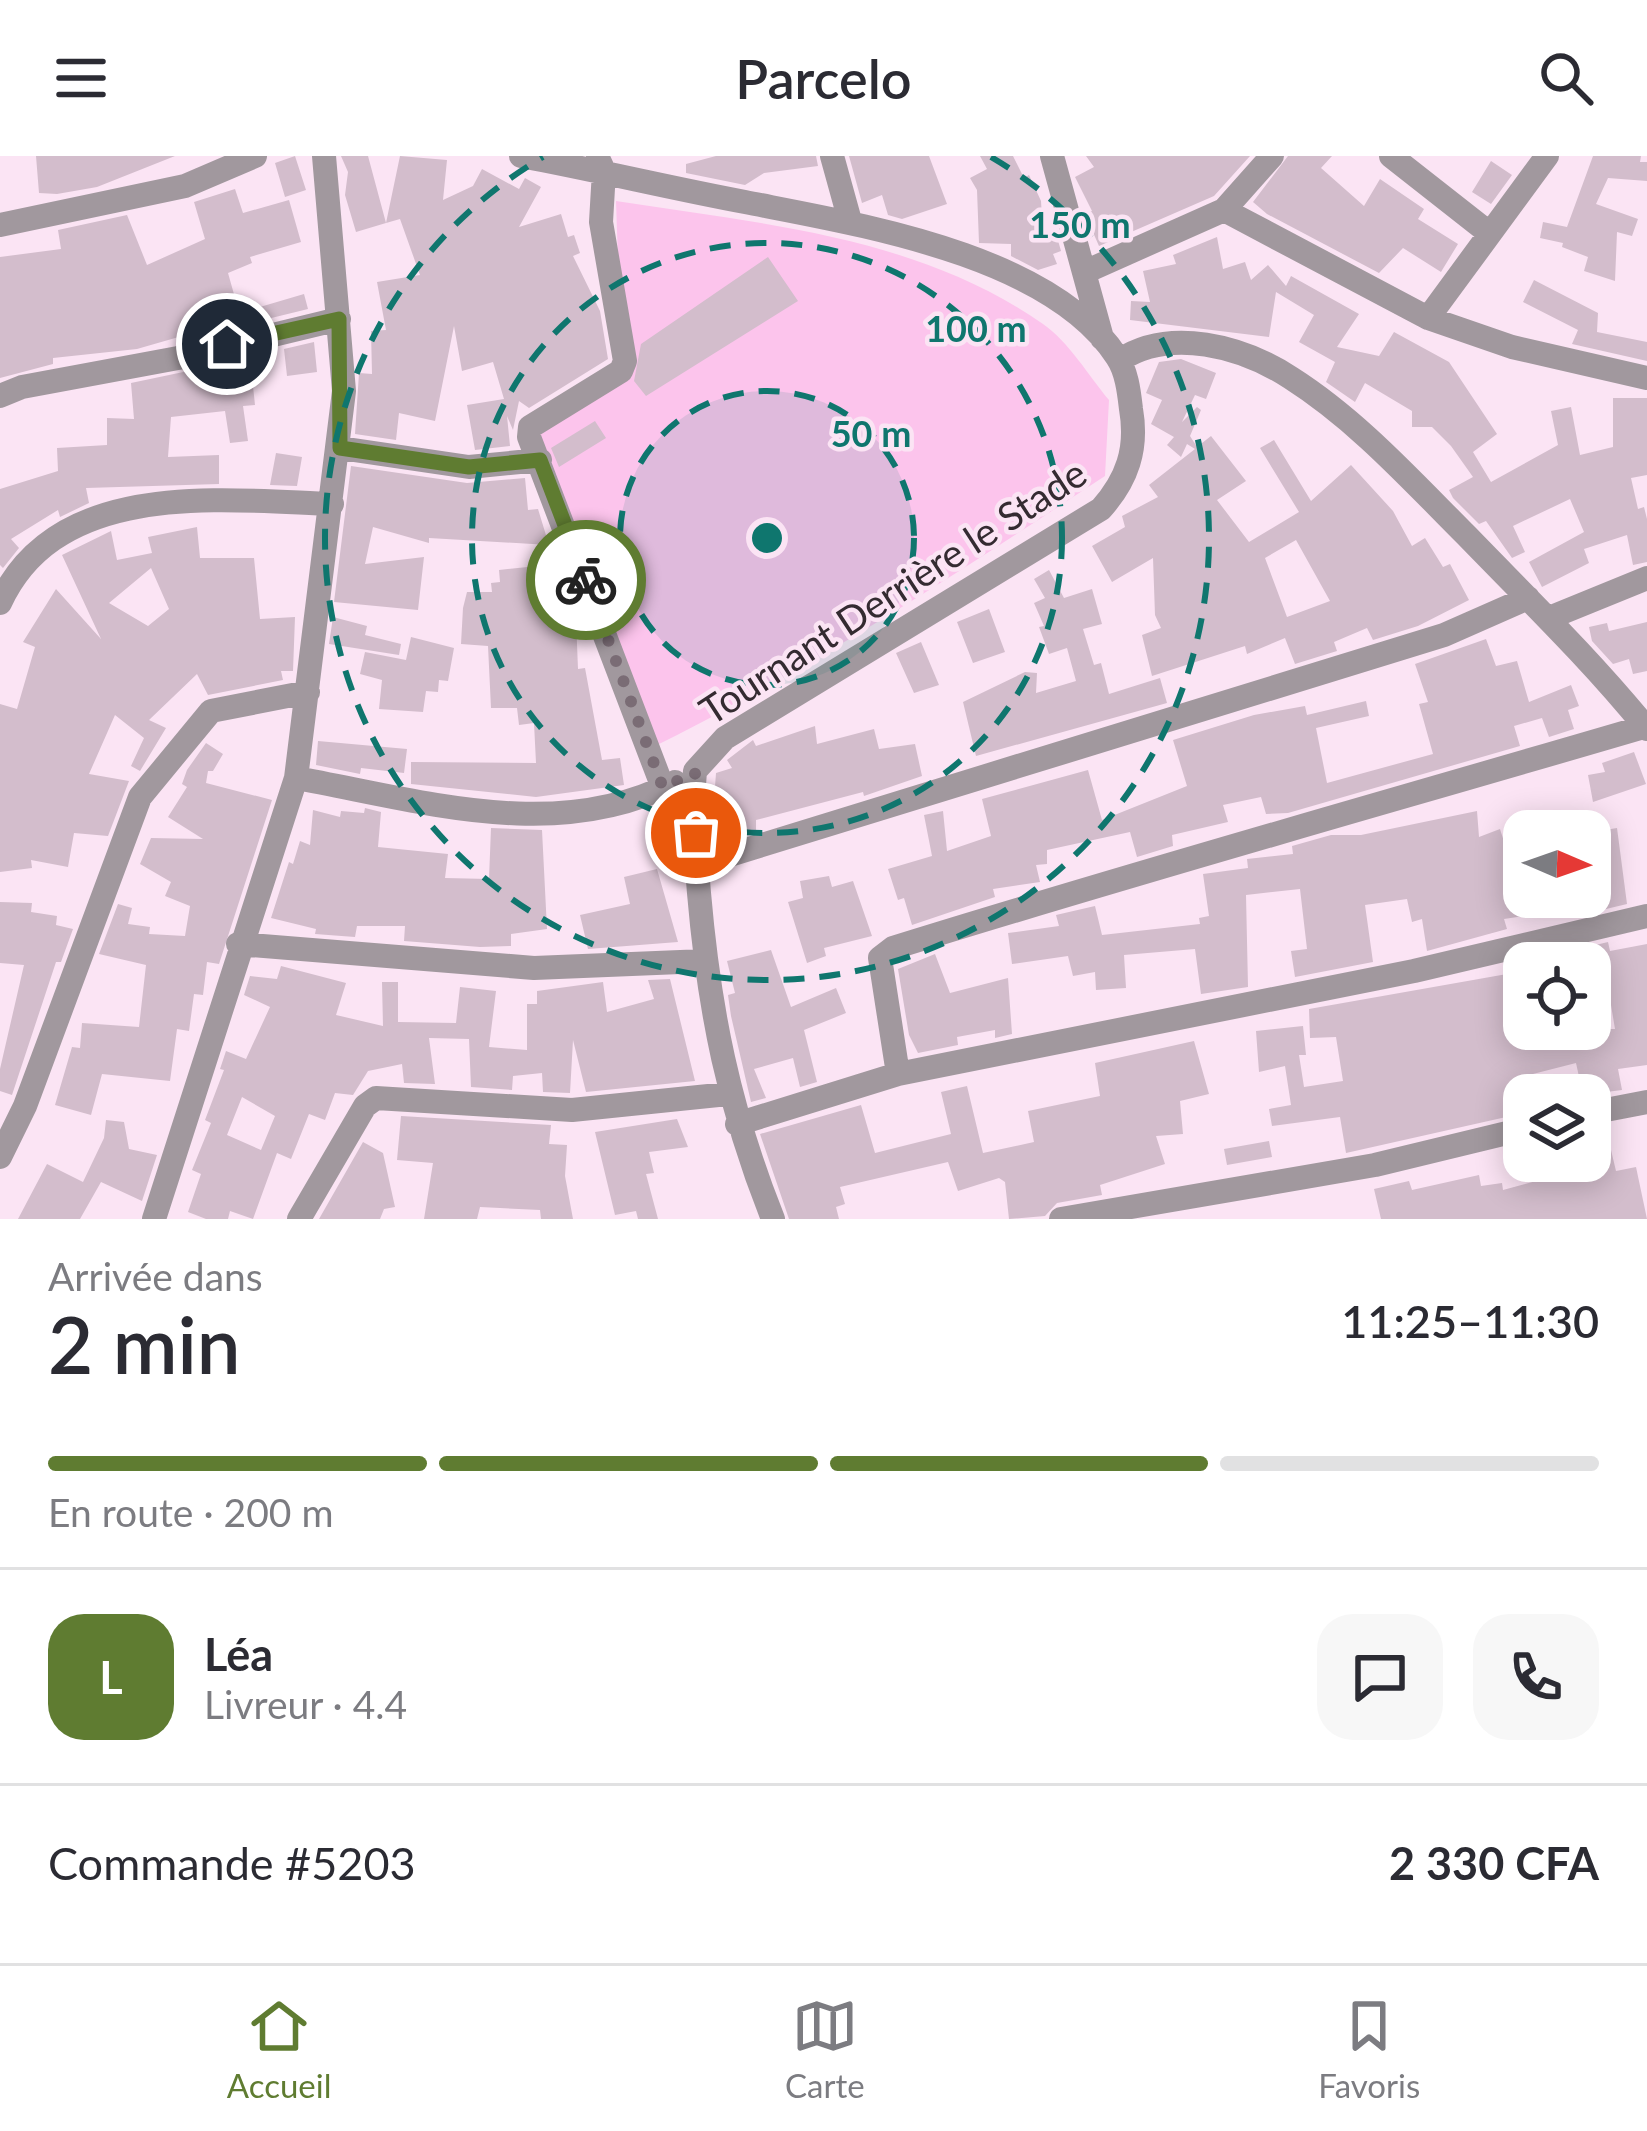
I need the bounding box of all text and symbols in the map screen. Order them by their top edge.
icon: menu [48,45,114,111]
icon: search [1533,45,1599,111]
text: Parcelo [735,46,912,111]
text: 150 m [1029,202,1131,246]
pin [176,293,278,395]
text: 100 m [925,306,1027,350]
icon: home [194,311,260,377]
text: 50 m [831,411,911,455]
street label: Tournant Derrière le Stade [691,449,1094,733]
centre of rings [746,517,788,559]
courier [526,520,646,640]
icon: bike [553,547,619,613]
pin [645,782,747,884]
icon: bag [663,800,729,866]
north arrow [1503,810,1611,918]
map controls [1503,810,1611,1182]
button: locate [1503,942,1611,1050]
button: layers [1503,1074,1611,1182]
text: Arrivée dans [48,1253,263,1299]
text: 11:25–11:30 [1341,1294,1599,1348]
text: 2 min [48,1297,241,1391]
text: En route · 200 m [48,1489,333,1535]
button: chat [1317,1614,1443,1740]
button: phone [1473,1614,1599,1740]
text: Léa [204,1627,273,1681]
text: L [99,1650,123,1704]
text: Livreur · 4.4 [204,1681,407,1727]
text: Commande #5203 [48,1836,416,1890]
text: 2 330 CFA [1389,1836,1599,1890]
tab: Accueil [227,1993,331,2105]
tab: Carte [785,1993,865,2105]
tab: Favoris [1318,1993,1420,2105]

